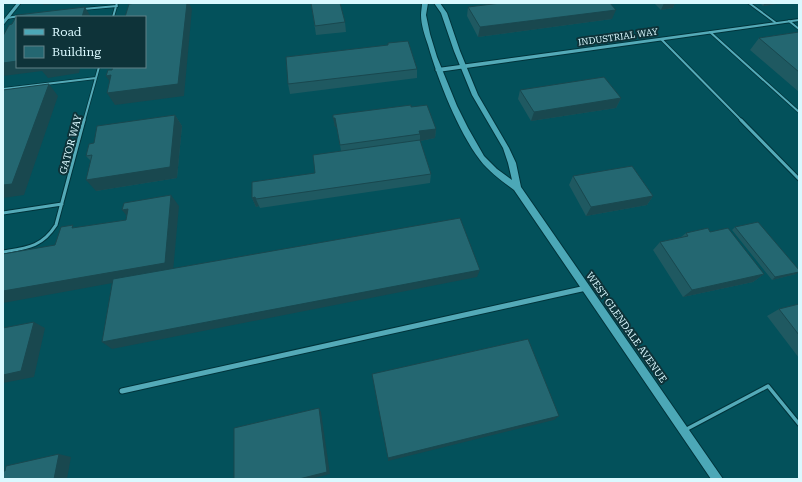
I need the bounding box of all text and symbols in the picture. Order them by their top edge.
legend [16,16,146,68]
text: Road [52,25,82,39]
street label: INDUSTRIAL WAY [577,26,659,48]
text: Building [52,45,101,59]
street label: GATOR WAY [57,113,84,175]
street label: WEST GLENDALE AVENUE [584,270,669,385]

